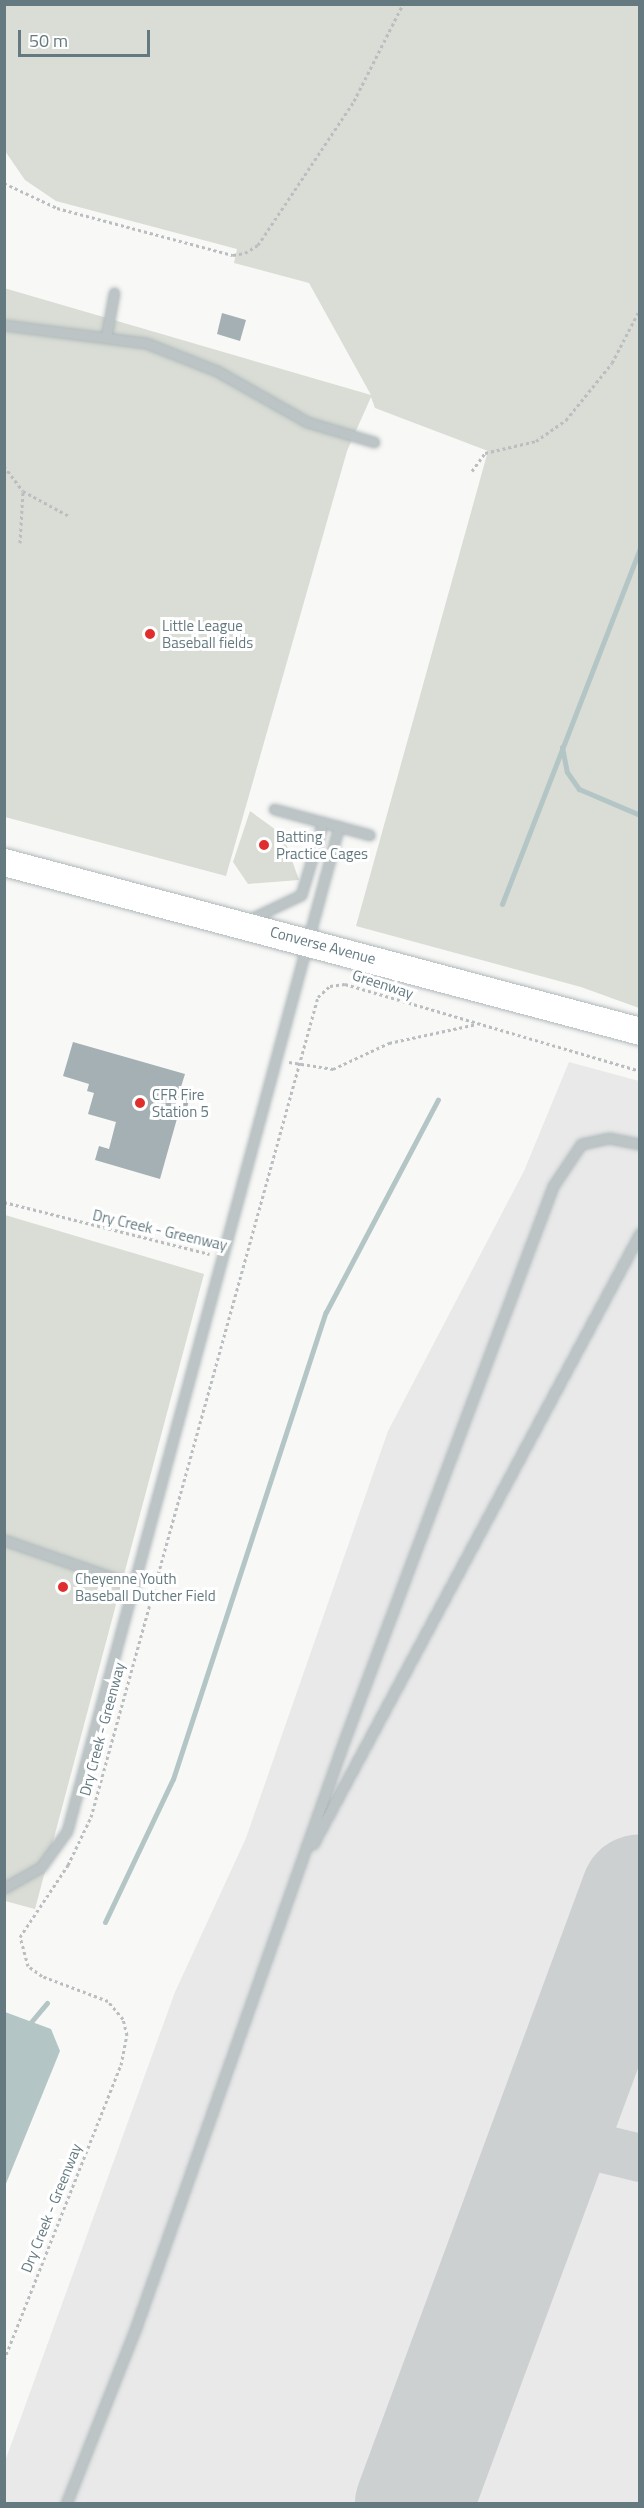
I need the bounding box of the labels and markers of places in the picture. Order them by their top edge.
place label: Little League Baseball fields [162,616,253,651]
marker: Little League Baseball fields [143,627,157,641]
place label: Batting Practice Cages [276,827,368,862]
marker: Batting Practice Cages [257,838,271,852]
place label: CFR Fire Station 5 [152,1085,209,1120]
marker: CFR Fire Station 5 [133,1096,147,1110]
place label: Cheyenne Youth Baseball Dutcher Field [75,1569,216,1604]
marker: Cheyenne Youth Baseball Dutcher Field [56,1580,70,1594]

